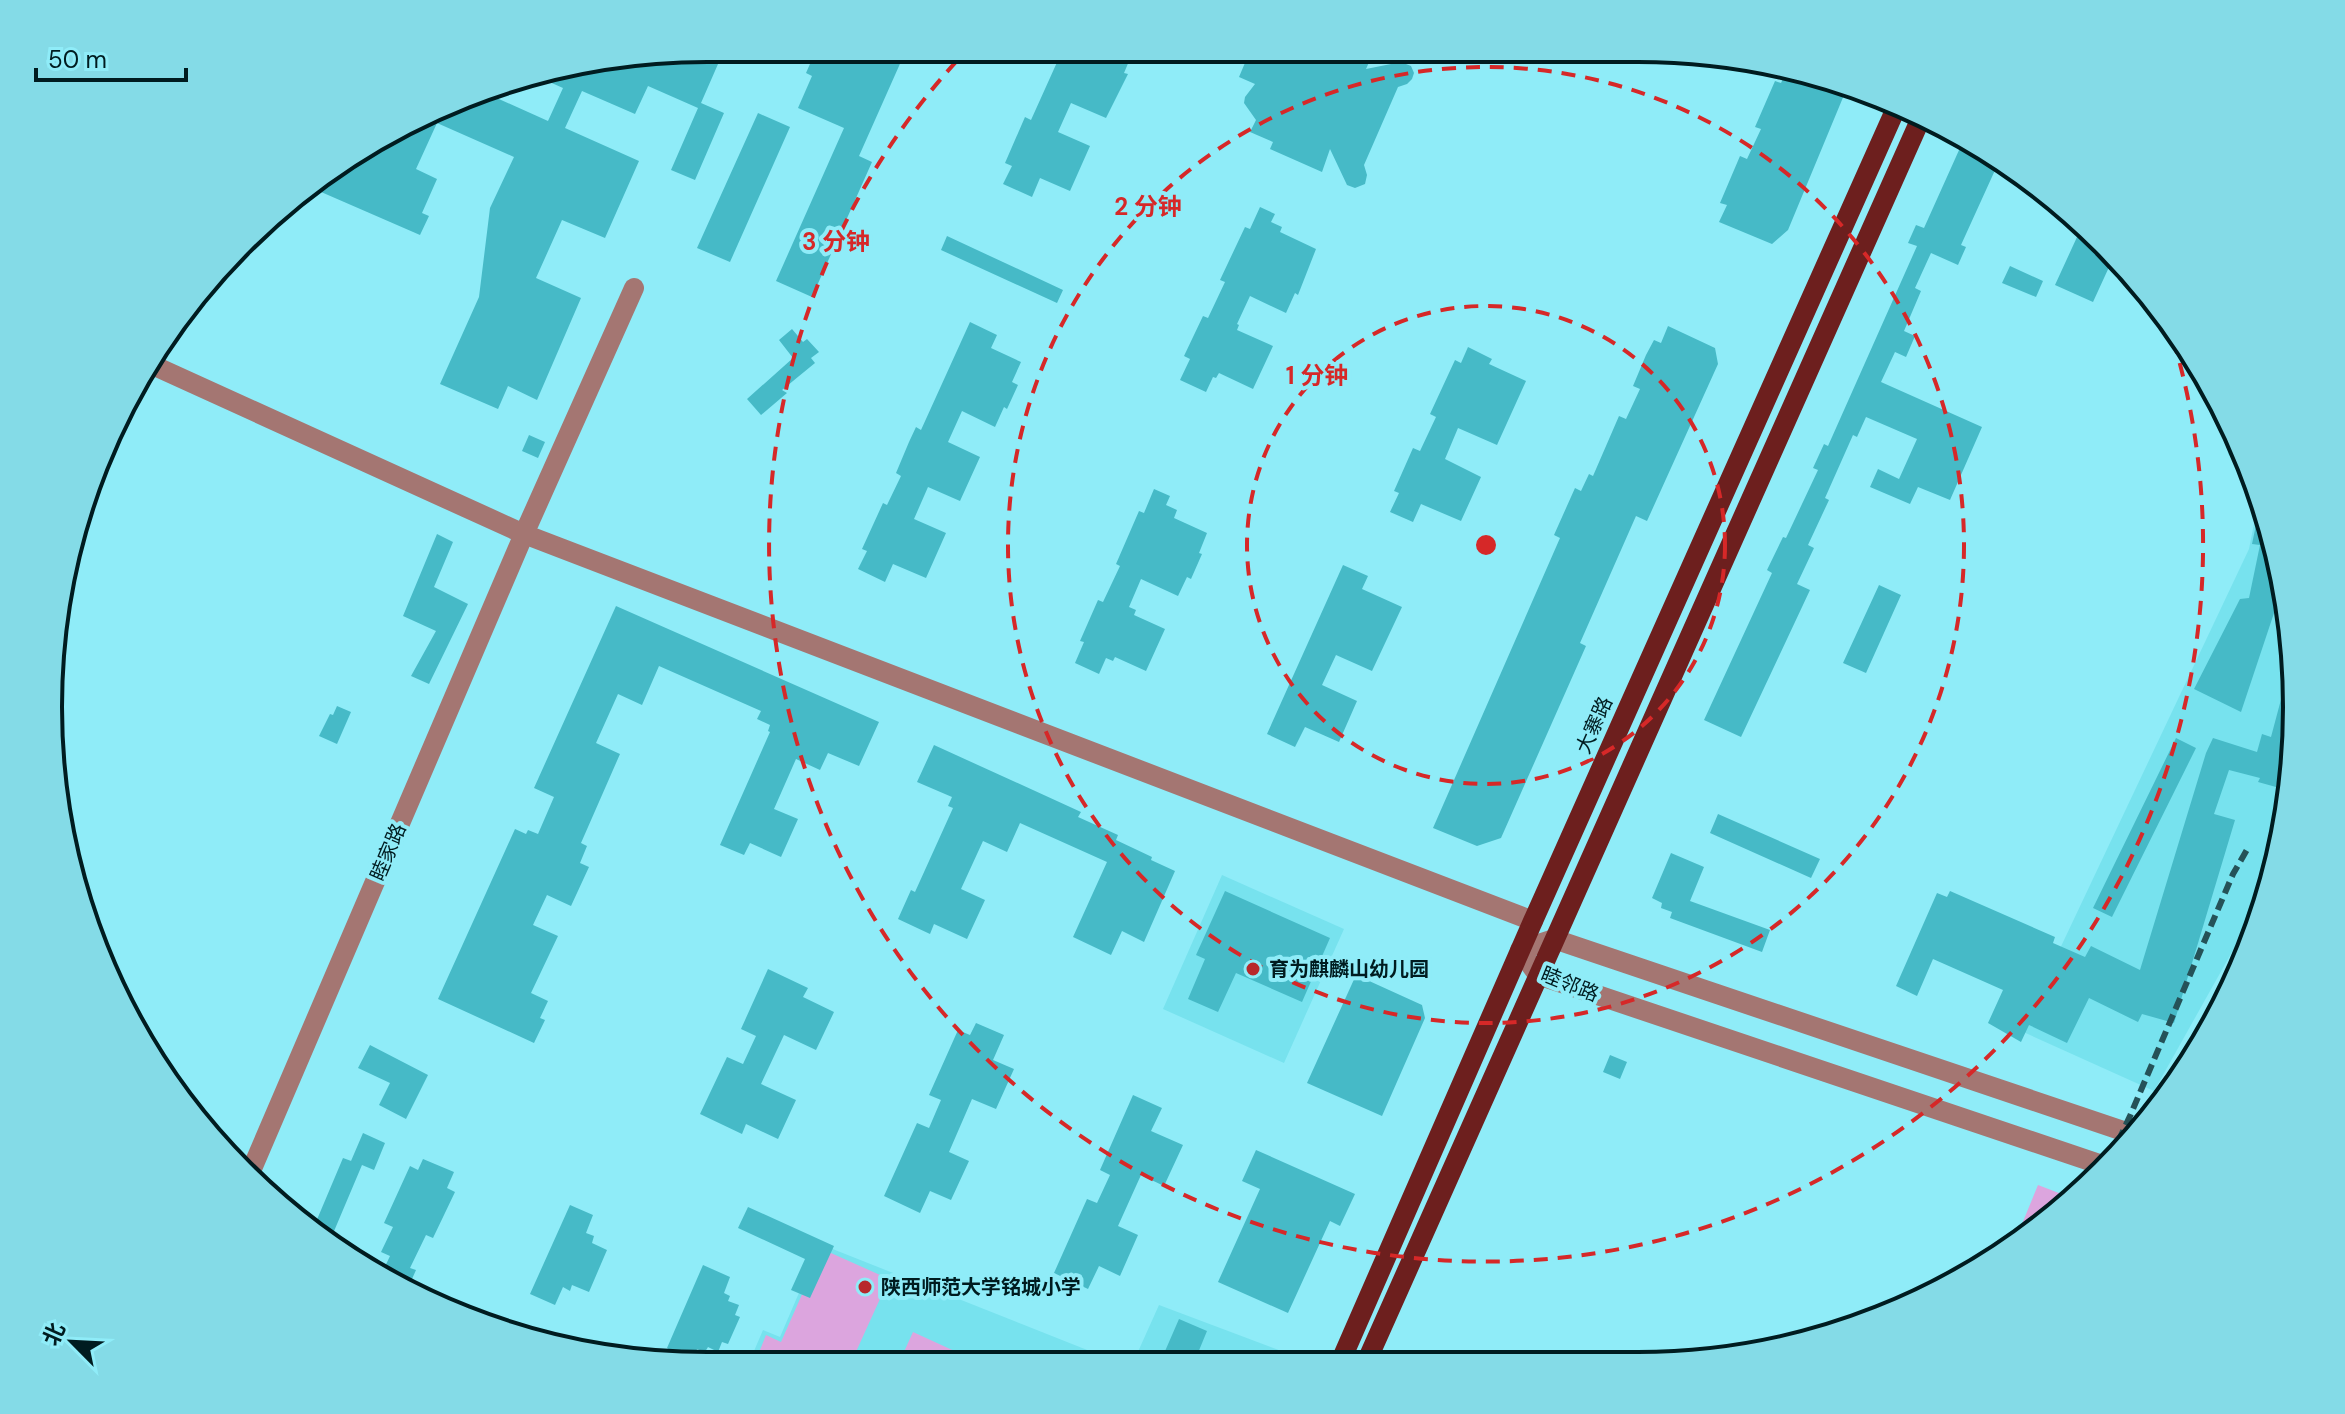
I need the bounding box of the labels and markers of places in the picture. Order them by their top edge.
centre of rings [1472,531,1500,559]
place label: 育为麒麟山幼儿园 [1269,956,1429,982]
marker: 育为麒麟山幼儿园 [1244,960,1262,978]
place label: 陕西师范大学铭城小学 [881,1274,1081,1300]
marker: 陕西师范大学铭城小学 [856,1278,874,1296]

